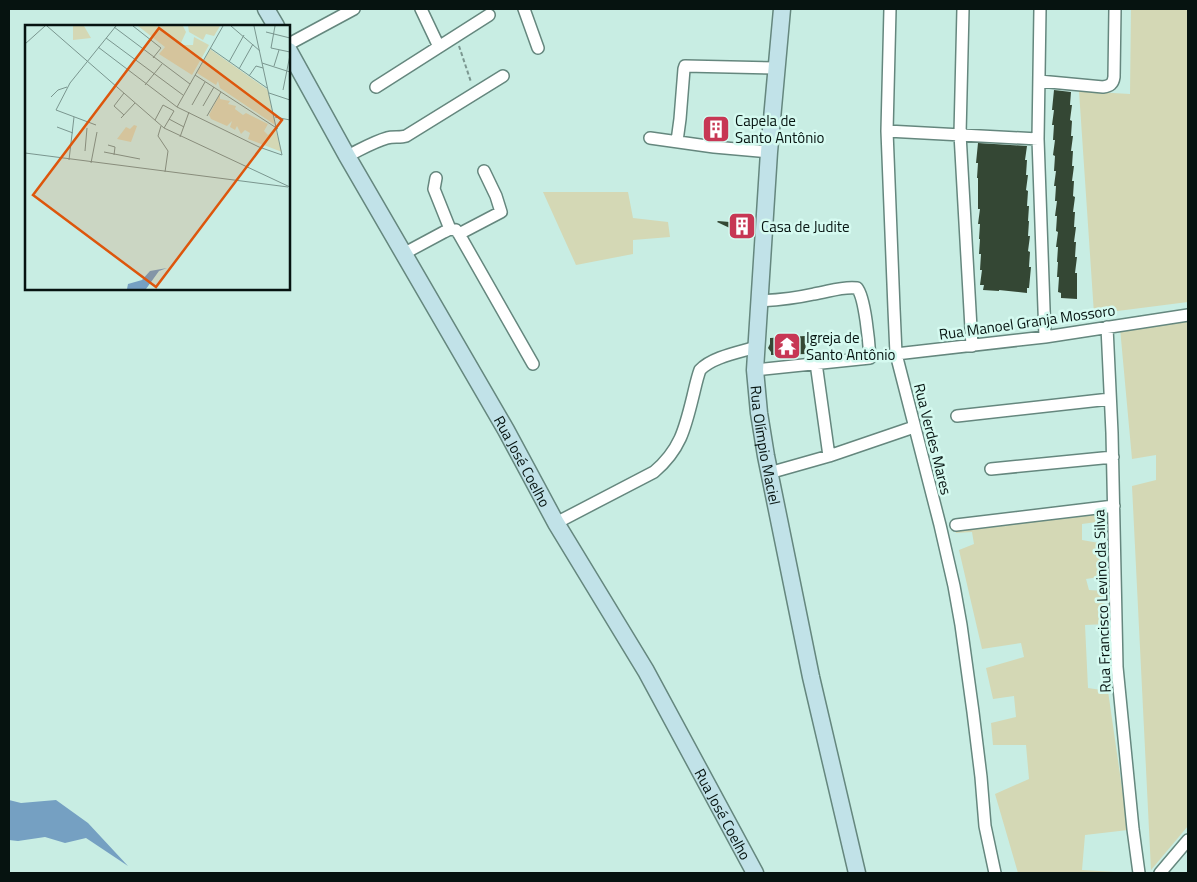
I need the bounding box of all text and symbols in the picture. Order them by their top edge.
inset map [25,25,290,290]
place label: Capela de Santo Antônio [735,109,825,149]
building icon: Capela de Santo Antônio [701,114,731,144]
building icon: Casa de Judite [727,211,757,241]
place label: Casa de Judite [761,215,850,238]
street label: Rua Manoel Granja Mossoro [937,298,1117,346]
place label: Igreja de Santo Antônio [806,326,896,366]
temple icon: Igreja de Santo Antônio [772,331,802,361]
street label: Rua Verdes Mares [908,381,958,497]
street label: Rua Olímpio Maciel [745,384,787,507]
street label: Rua José Coelho [488,411,557,511]
street label: Rua Francisco Levino da Silva [1087,508,1117,693]
street label: Rua José Coelho [689,764,757,864]

